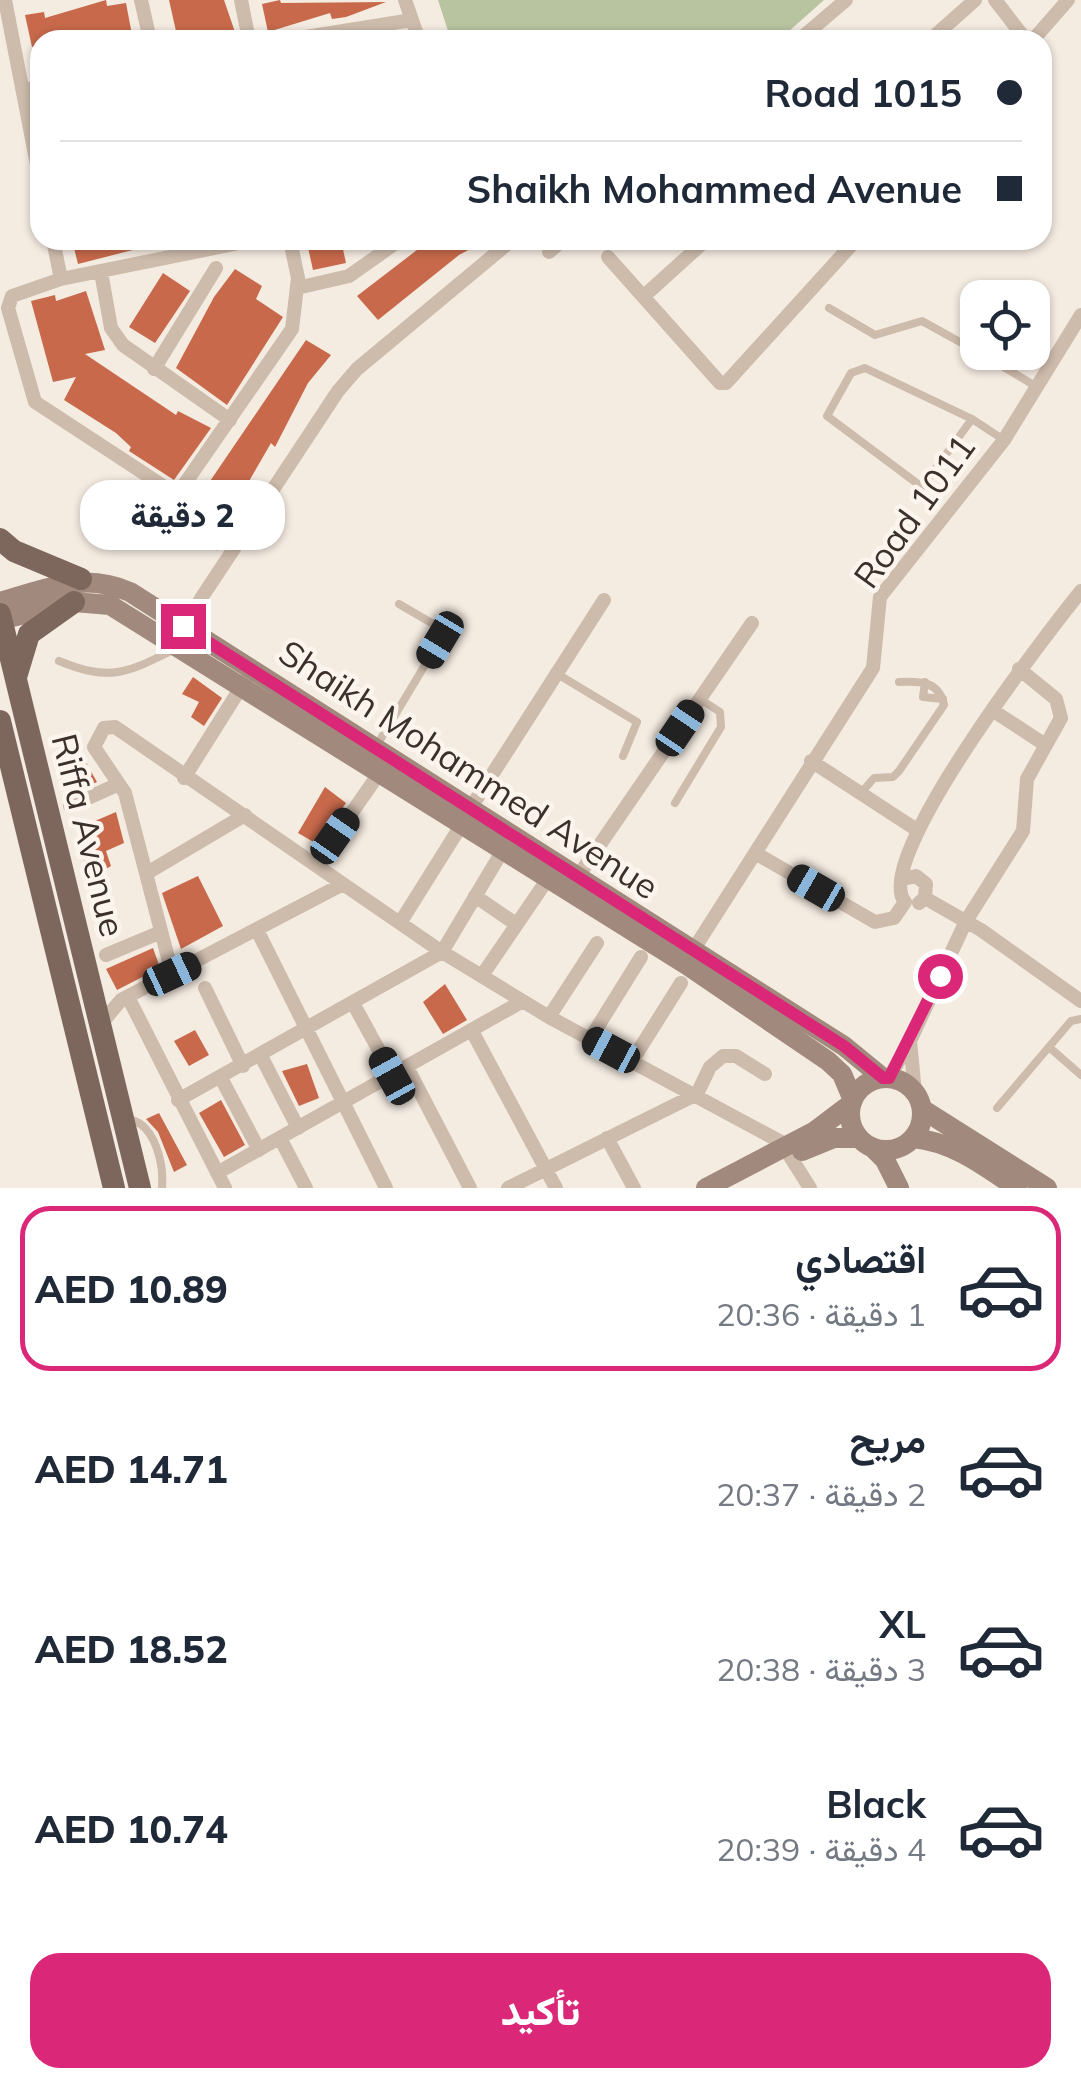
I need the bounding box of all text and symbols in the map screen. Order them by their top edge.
text: Road 1015 [765,69,962,117]
text: Shaikh Mohammed Avenue [467,165,962,213]
map controls [960,280,1050,370]
button: locate [960,280,1050,370]
street label: Road 1011 [844,426,984,596]
callout: 2 دقيقة [80,481,286,551]
text: 2 دقيقة [130,495,235,535]
route end [161,604,206,649]
car [412,607,468,673]
street label: Shaikh Mohammed Avenue [271,630,667,908]
car [651,695,709,761]
street label: Riffa Avenue [43,729,135,941]
car [306,803,364,869]
car [783,860,849,916]
car [138,948,206,1000]
route start [918,954,963,999]
car [577,1023,645,1077]
car [364,1042,420,1110]
text: اقتصادي [795,1235,926,1283]
icon: car [956,1244,1046,1334]
text: AED 10.89 [35,1265,228,1313]
text: 1 دقيقة · 20:36 [716,1294,926,1334]
text: مريح [850,1415,926,1463]
icon: car [956,1424,1046,1514]
text: AED 14.71 [35,1445,228,1493]
text: 2 دقيقة · 20:37 [716,1474,926,1514]
text: XL [879,1600,926,1648]
icon: car [956,1604,1046,1694]
text: AED 18.52 [35,1625,228,1673]
text: 3 دقيقة · 20:38 [716,1649,926,1689]
text: Black [826,1780,926,1828]
icon: car [956,1784,1046,1874]
text: AED 10.74 [35,1805,228,1853]
text: 4 دقيقة · 20:39 [716,1829,926,1869]
button: تأكيد [30,1953,1051,2068]

